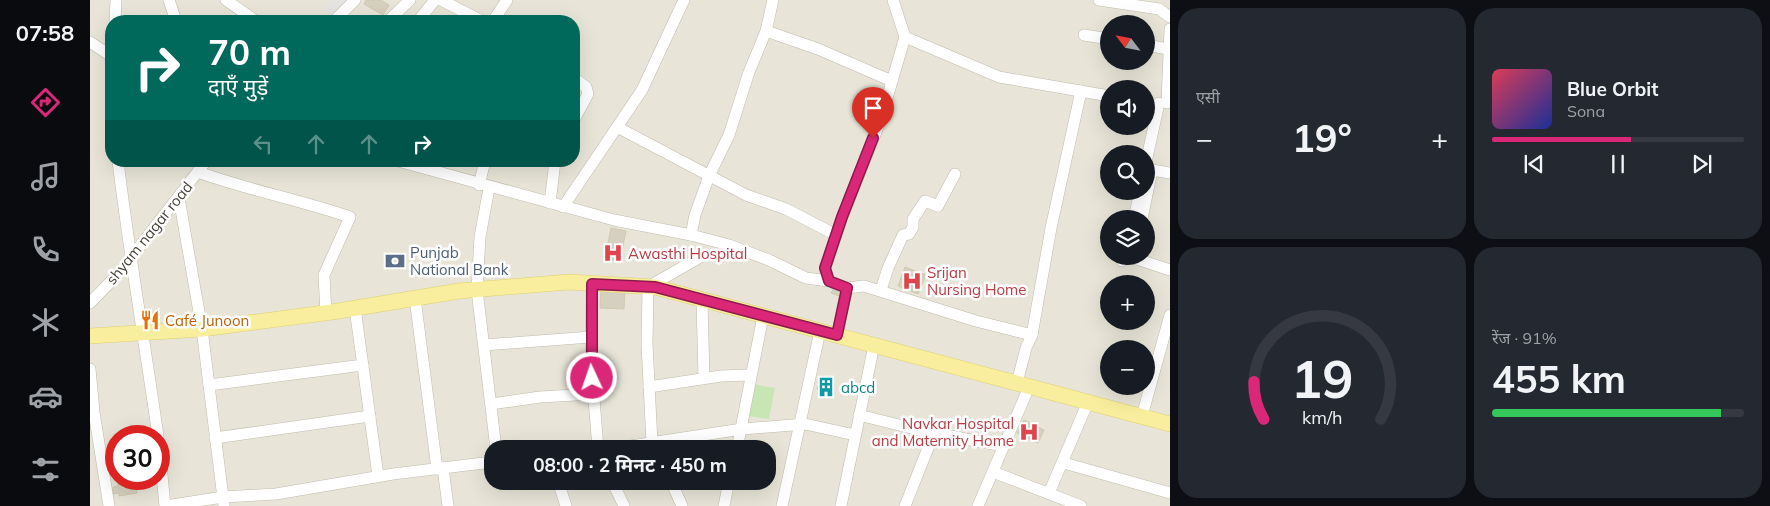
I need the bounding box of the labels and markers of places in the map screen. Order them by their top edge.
pin [852,87,894,138]
hospital icon: Awasthi Hospital [602,242,624,264]
place label: Punjab National Bank [410,243,509,279]
place label: Awasthi Hospital [628,244,747,263]
bank icon: Punjab National Bank [384,250,406,272]
place label: Srijan Nursing Home [927,263,1026,299]
hospital icon: Srijan Nursing Home [901,270,923,292]
restaurant icon: Café Junoon [139,309,161,331]
place label: Café Junoon [165,311,249,330]
building icon: abcd [815,376,837,398]
place label: abcd [841,378,875,397]
place label: Navkar Hospital and Maternity Home [872,414,1014,450]
hospital icon: Navkar Hospital and Maternity Home [1018,421,1040,443]

